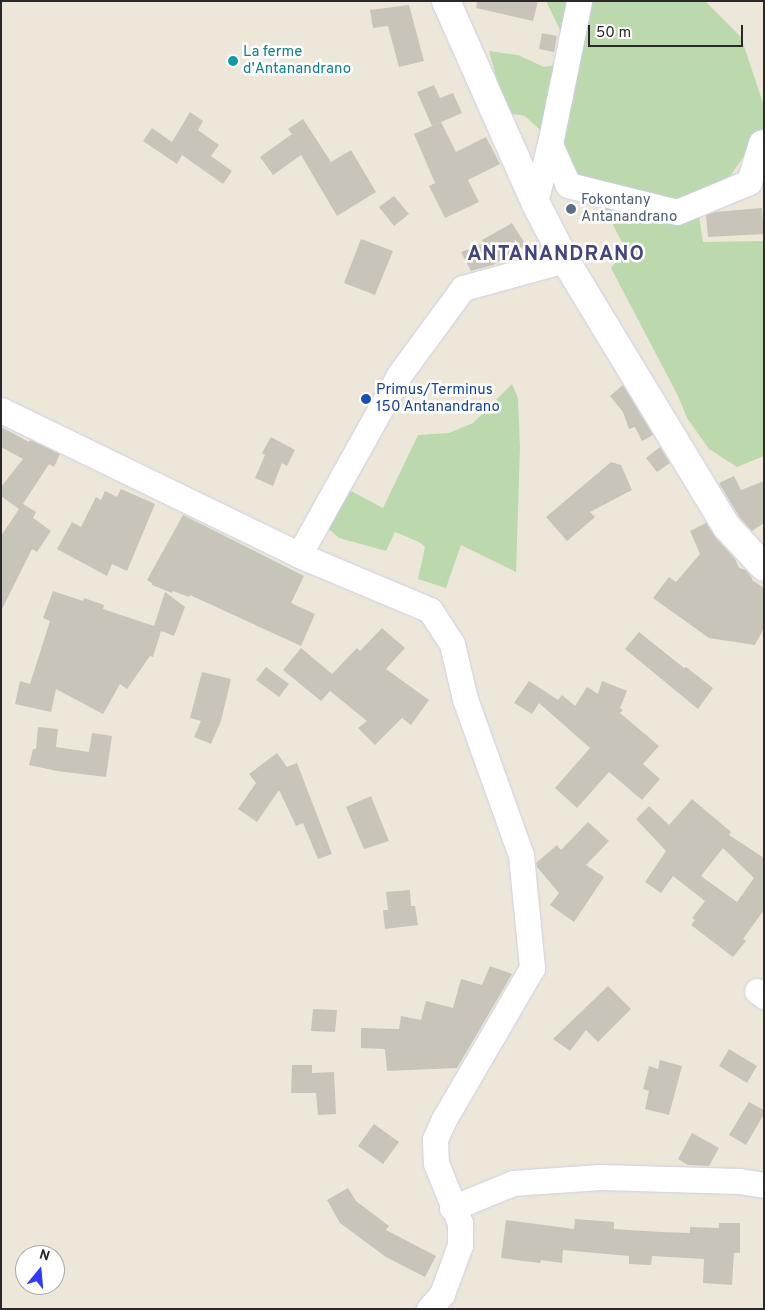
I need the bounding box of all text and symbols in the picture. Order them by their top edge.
scale bar [590,15,745,47]
text: 50 m [596,24,631,43]
place label: La ferme d'Antanandrano [243,43,351,78]
marker: La ferme d'Antanandrano [227,55,239,67]
place label: Fokontany Antanandrano [581,191,677,226]
marker: Fokontany Antanandrano [565,203,577,215]
district label: ANTANANDRANO [466,243,646,267]
place label: Primus/Terminus 150 Antanandrano [376,381,500,416]
marker: Primus/Terminus 150 Antanandrano [360,393,372,405]
north arrow [15,1245,65,1295]
text: N [37,1247,52,1266]

